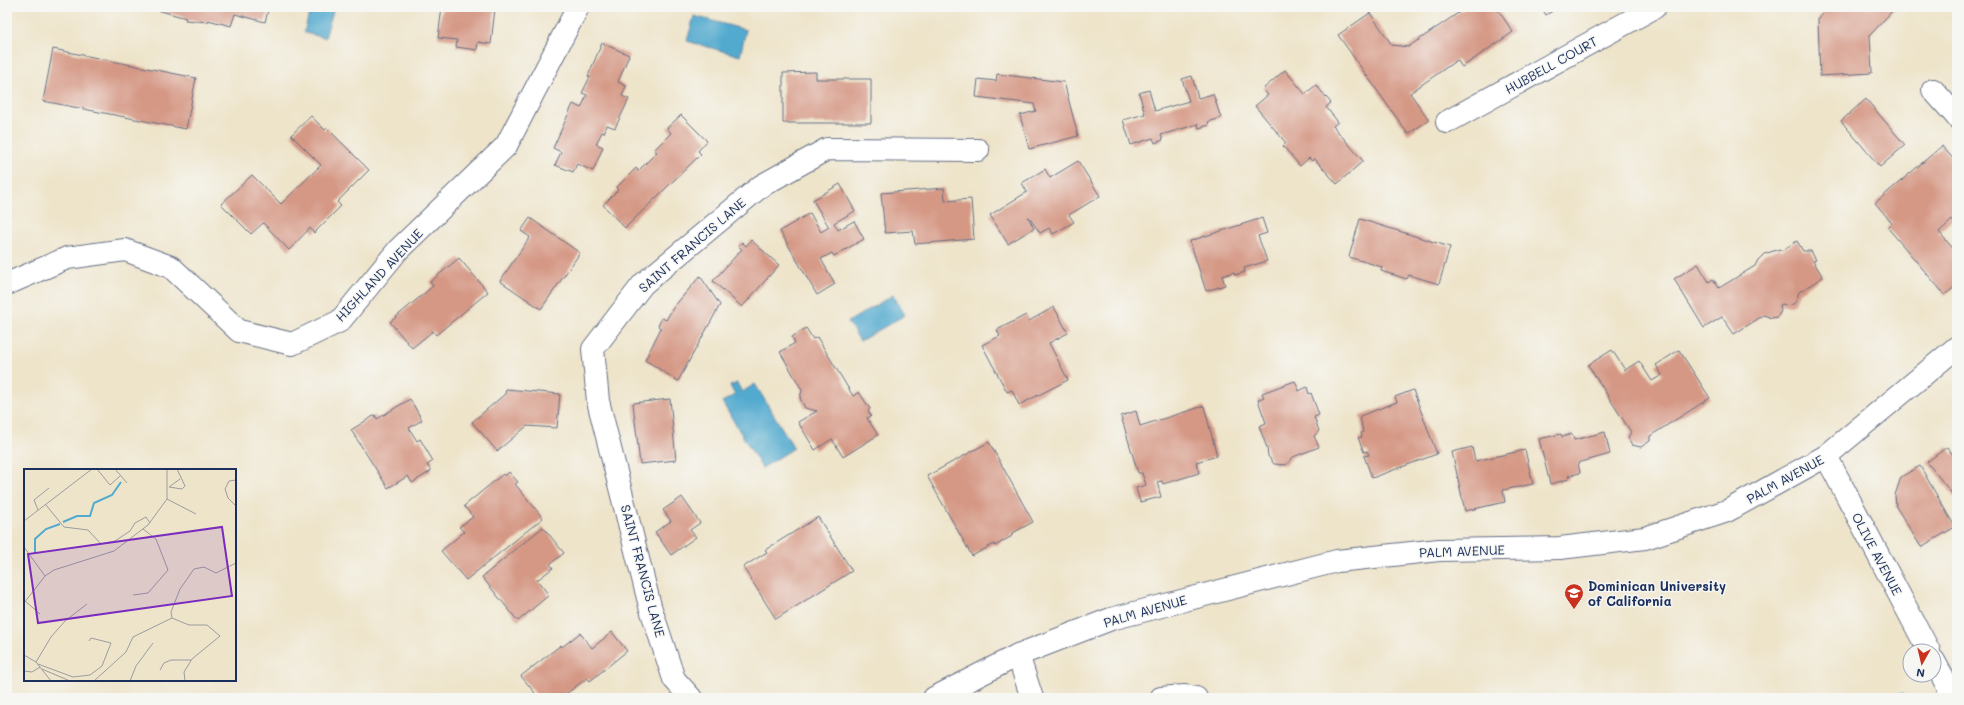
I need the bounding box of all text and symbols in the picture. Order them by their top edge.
street label: HUBBELL COURT [1502,32,1600,97]
street label: SAINT FRANCIS LANE [635,193,749,296]
street label: HIGHLAND AVENUE [331,225,426,325]
street label: PALM AVENUE [1743,450,1826,507]
inset map [24,469,236,681]
street label: SAINT FRANCIS LANE [618,503,669,639]
street label: OLIVE AVENUE [1848,509,1906,598]
street label: PALM AVENUE [1419,541,1505,560]
place label: Dominican University of California [1588,577,1726,609]
school or university icon: Dominican University of California [1563,582,1585,610]
street label: PALM AVENUE [1101,591,1188,631]
north arrow [1902,643,1942,683]
text: N [1915,665,1926,681]

